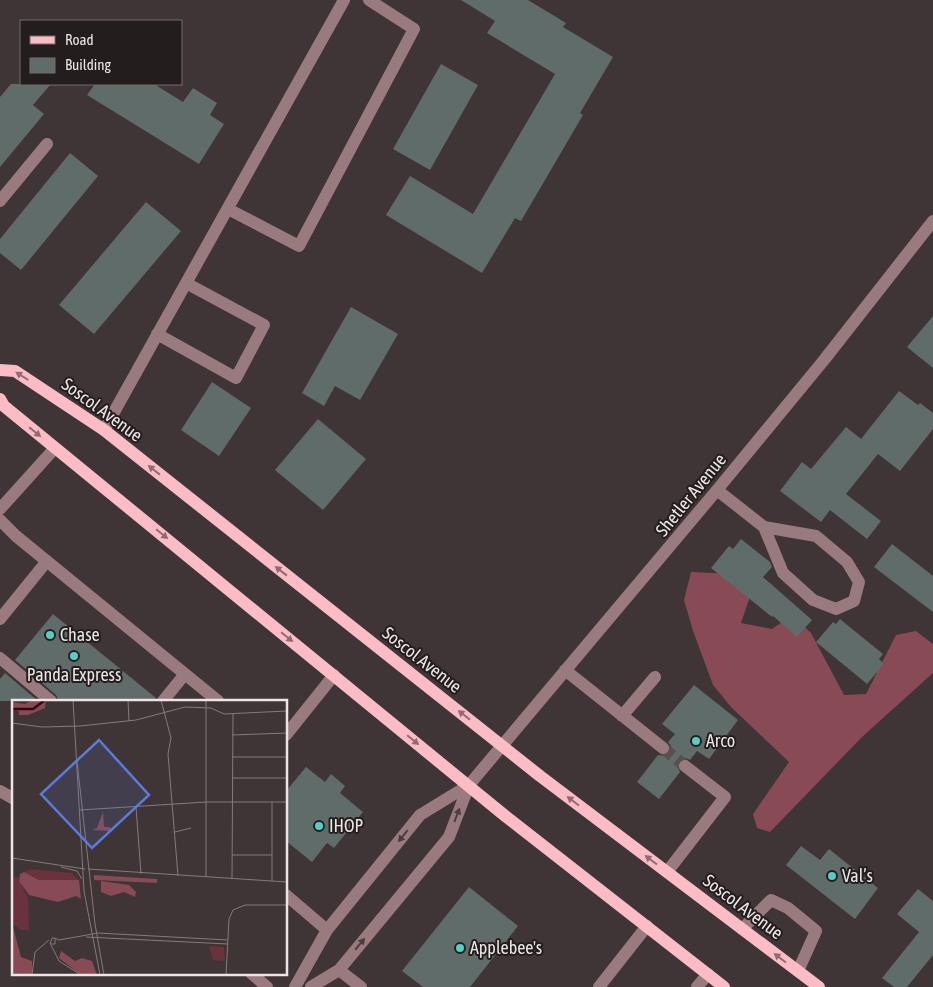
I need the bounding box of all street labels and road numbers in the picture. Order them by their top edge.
street label: Soscol Avenue [58,373,147,446]
street label: Shetler Avenue [651,449,730,540]
street label: Soscol Avenue [379,622,466,697]
street label: Soscol Avenue [699,870,787,943]

